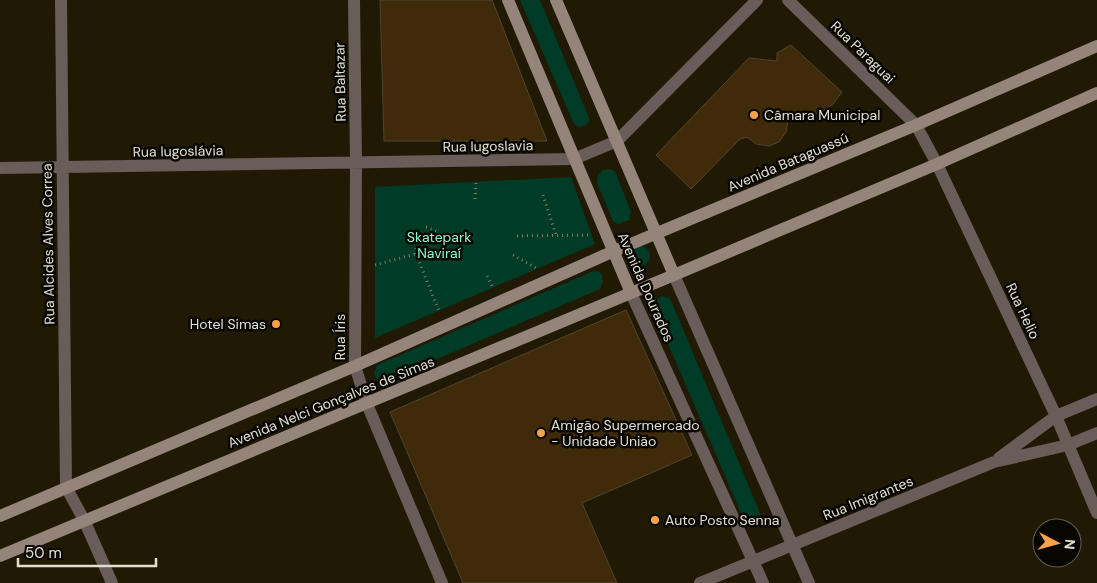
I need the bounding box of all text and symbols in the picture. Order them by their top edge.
street label: Rua Paraguai [827,17,899,87]
street label: Rua Baltazar [330,42,350,122]
place label: Câmara Municipal [764,106,880,124]
marker: Câmara Municipal [748,109,760,121]
street label: Avenida Bataguassú [725,128,851,196]
street label: Rua Iugoslavia [443,136,533,156]
street label: Rua Iugoslávia [133,141,223,161]
street label: Rua Alcides Alves Correa [38,163,58,325]
park label: Skatepark Naviraí [407,228,471,262]
street label: Avenida Dourados [614,229,678,345]
street label: Rua Helio [1002,280,1044,342]
street label: Rua Íris [331,314,349,360]
place label: Hotel Simas [190,315,266,333]
marker: Hotel Simas [270,318,282,330]
street label: Avenida Nelci Gonçalves de Simas [225,352,437,452]
place label: Amigão Supermercado - Unidade União [551,416,700,450]
marker: Amigão Supermercado - Unidade União [535,427,547,439]
street label: Rua Imigrantes [820,472,916,524]
place label: Auto Posto Senna [665,511,779,529]
marker: Auto Posto Senna [649,514,661,526]
north arrow [1032,518,1082,568]
scale bar [18,536,155,568]
text: N [1060,538,1079,550]
text: 50 m [25,543,62,563]

